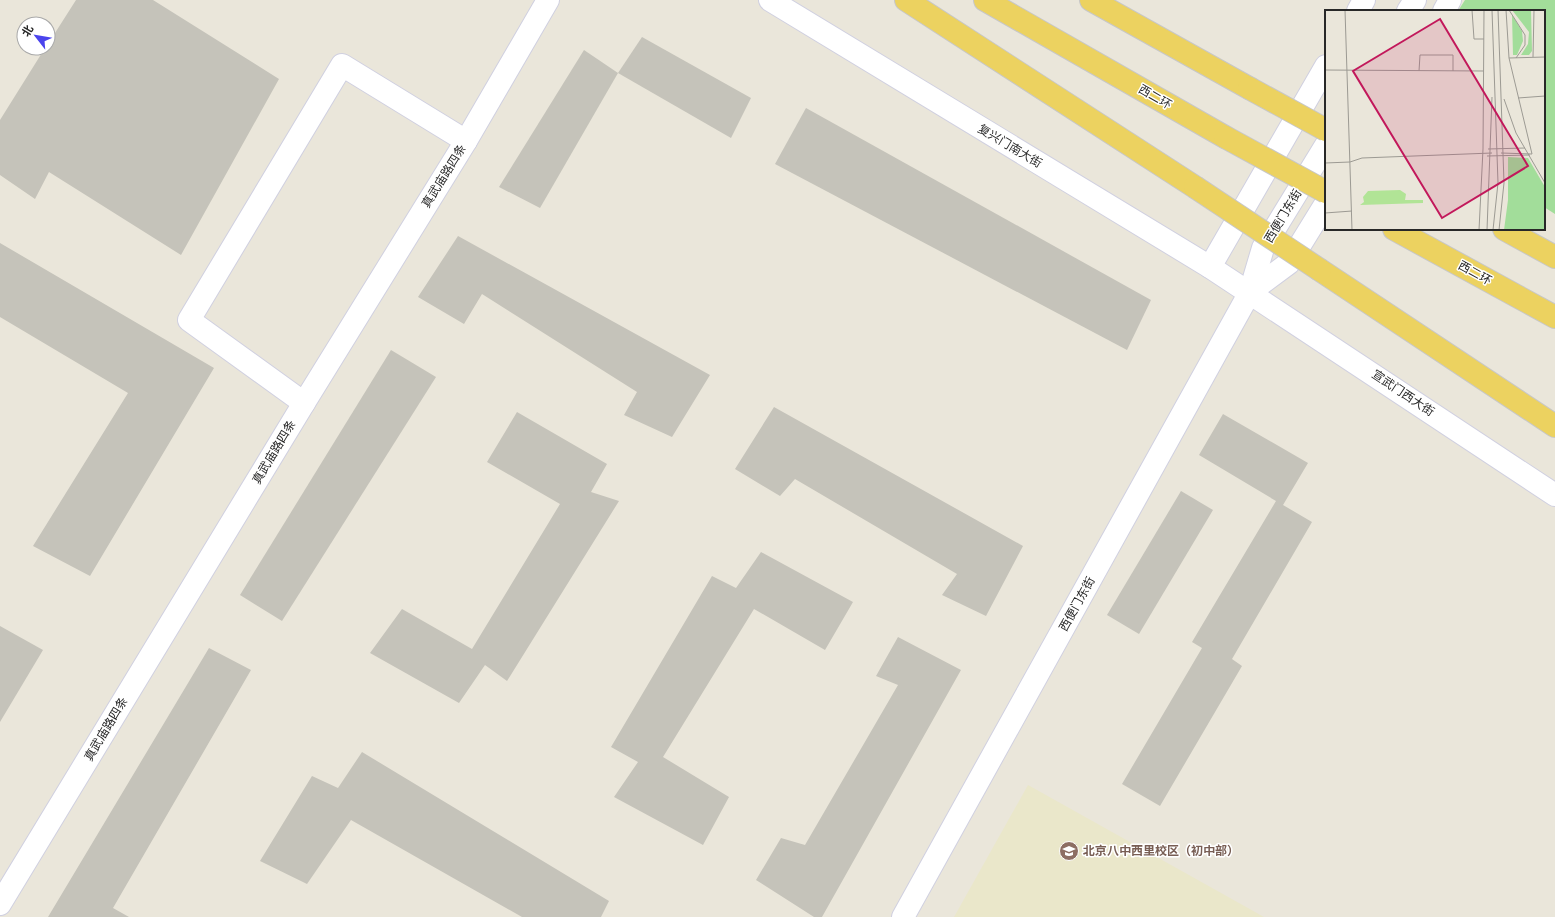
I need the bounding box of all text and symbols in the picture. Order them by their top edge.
inset map [1325,10,1545,230]
north arrow [16,16,56,56]
text: 北 [19,23,36,39]
street label: 西二环 [1135,81,1175,113]
street label: 复兴门南大街 [975,121,1045,171]
street label: 真武庙路四条 [418,141,470,211]
street label: 西便门东街 [1261,186,1305,246]
street label: 西二环 [1455,257,1495,289]
street label: 宣武门西大街 [1369,366,1437,420]
street label: 真武庙路四条 [249,417,299,487]
street label: 西便门东街 [1055,574,1099,634]
street label: 真武庙路四条 [81,694,131,764]
school or university icon: 北京八中西里校区（初中部） [1058,840,1080,862]
place label: 北京八中西里校区（初中部） [1083,843,1239,859]

